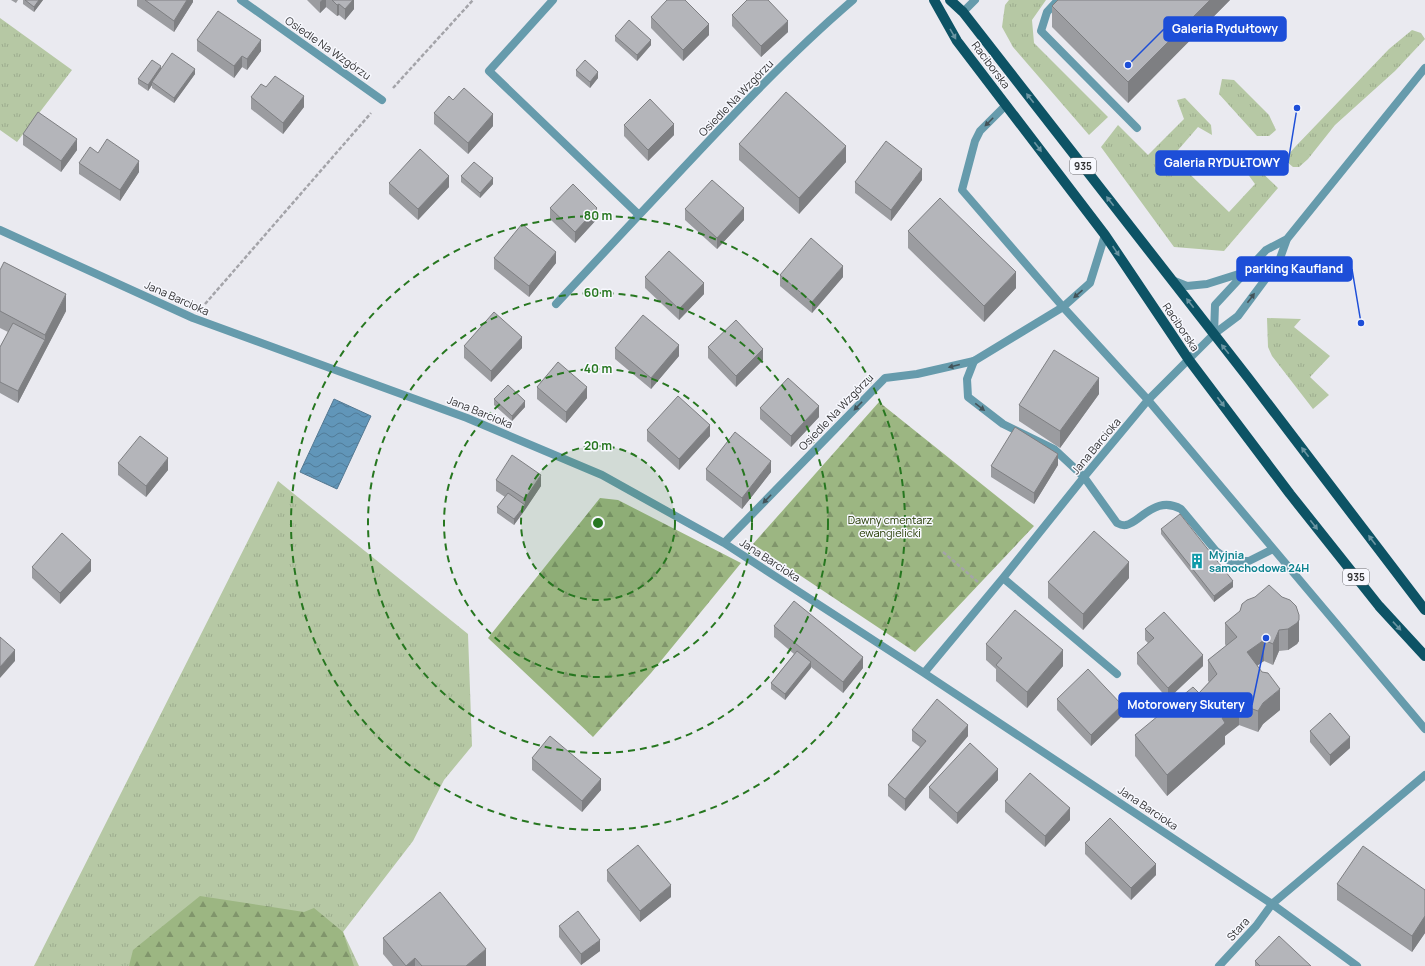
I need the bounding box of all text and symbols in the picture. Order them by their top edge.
street label: Osiedle Na Wzgórzu [282,12,374,83]
callout: Galeria Rydułtowy [1164,17,1286,41]
text: Galeria Rydułtowy [1172,20,1278,37]
one-way arrow [950,28,957,40]
street label: Raciborska [969,38,1014,91]
street label: Osiedle Na Wzgórzu [695,56,776,139]
one-way arrow [1026,93,1034,104]
one-way arrow [984,117,994,127]
one-way arrow [1034,142,1043,153]
callout: Galeria RYDUŁTOWY [1156,151,1288,175]
text: Galeria RYDUŁTOWY [1164,154,1281,171]
road number: 935 [1070,158,1096,174]
one-way arrow [1105,195,1114,206]
text: 80 m [584,207,612,224]
one-way arrow [1112,246,1120,257]
callout: parking Kaufland [1237,257,1352,281]
text: parking Kaufland [1245,260,1343,277]
street label: Jana Barcioka [142,277,212,318]
text: 60 m [584,284,612,301]
one-way arrow [1072,289,1083,298]
one-way arrow [1247,292,1255,303]
one-way arrow [1185,298,1194,309]
street label: Raciborska [1160,299,1203,354]
one-way arrow [1221,344,1230,354]
text: 40 m [584,360,612,377]
one-way arrow [948,363,960,369]
street label: Osiedle Na Wzgórzu [795,370,876,453]
street label: Jana Barcioka [445,392,515,431]
one-way arrow [1217,397,1225,408]
one-way arrow [853,401,862,411]
one-way arrow [975,403,986,411]
street label: Jana Barcioka [1068,414,1124,477]
text: 20 m [584,437,612,454]
one-way arrow [1301,446,1309,457]
one-way arrow [762,494,772,504]
park label: Dawny cmentarz ewangielicki [848,512,932,540]
centre of rings [591,516,605,530]
one-way arrow [1310,520,1319,530]
street label: Jana Barcioka [737,534,803,585]
one-way arrow [1367,534,1376,545]
place label: Myjnia samochodowa 24H [1209,547,1309,575]
building icon: Myjnia samochodowa 24H [1188,552,1206,570]
road number: 935 [1343,569,1369,585]
one-way arrow [1392,621,1401,630]
callout: Motorowery Skutery [1119,693,1252,717]
text: Motorowery Skutery [1127,696,1245,713]
street label: Jana Barcioka [1115,782,1181,833]
street label: Stara [1223,914,1252,944]

